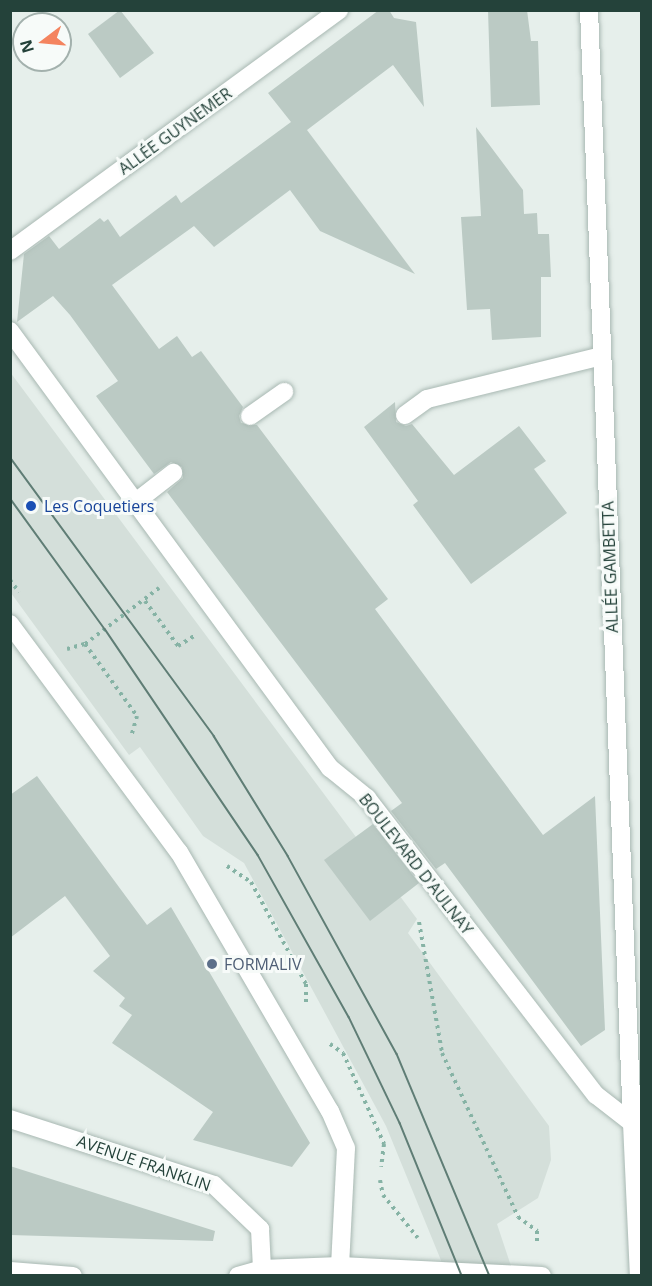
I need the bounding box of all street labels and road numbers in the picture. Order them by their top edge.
street label: ALLÉE GUYNEMER [115,84,235,178]
street label: ALLÉE GAMBETTA [598,501,622,633]
street label: BOULEVARD D'AULNAY [355,790,477,938]
street label: AVENUE FRANKLIN [75,1131,213,1195]

